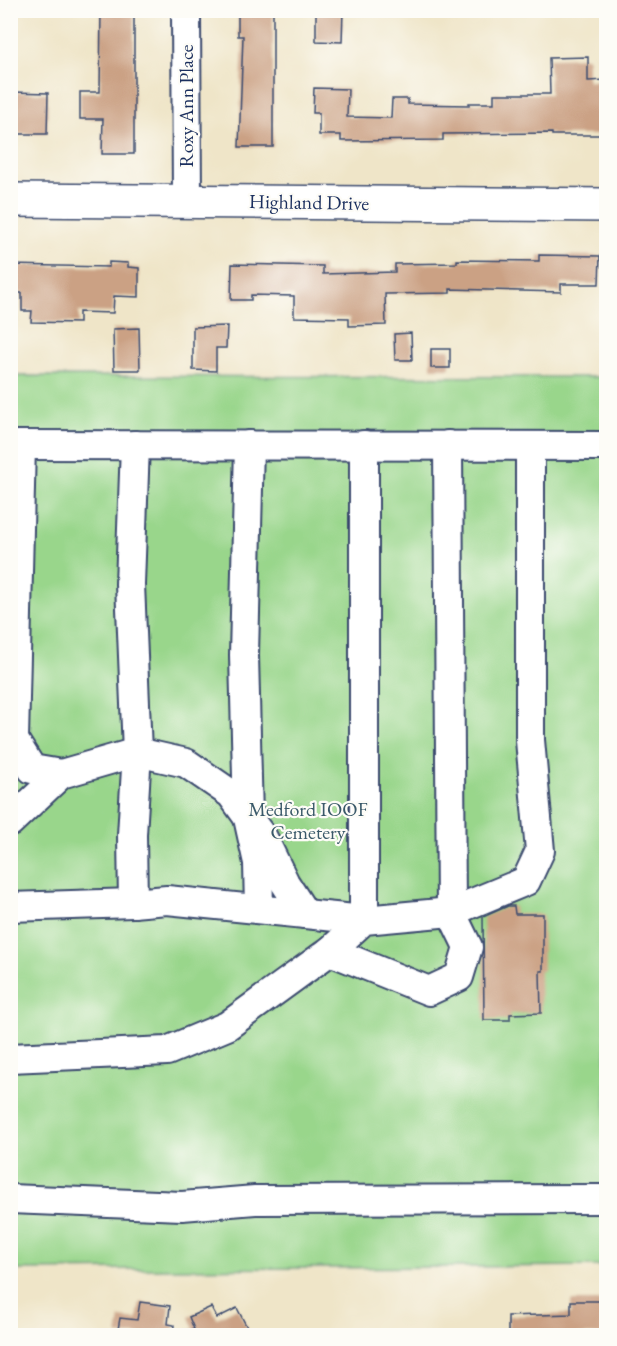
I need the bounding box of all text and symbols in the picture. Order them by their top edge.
street label: Roxy Ann Place [173,44,199,168]
street label: Highland Drive [249,188,370,216]
park label: Medford IOOF Cemetery [248,796,368,845]

